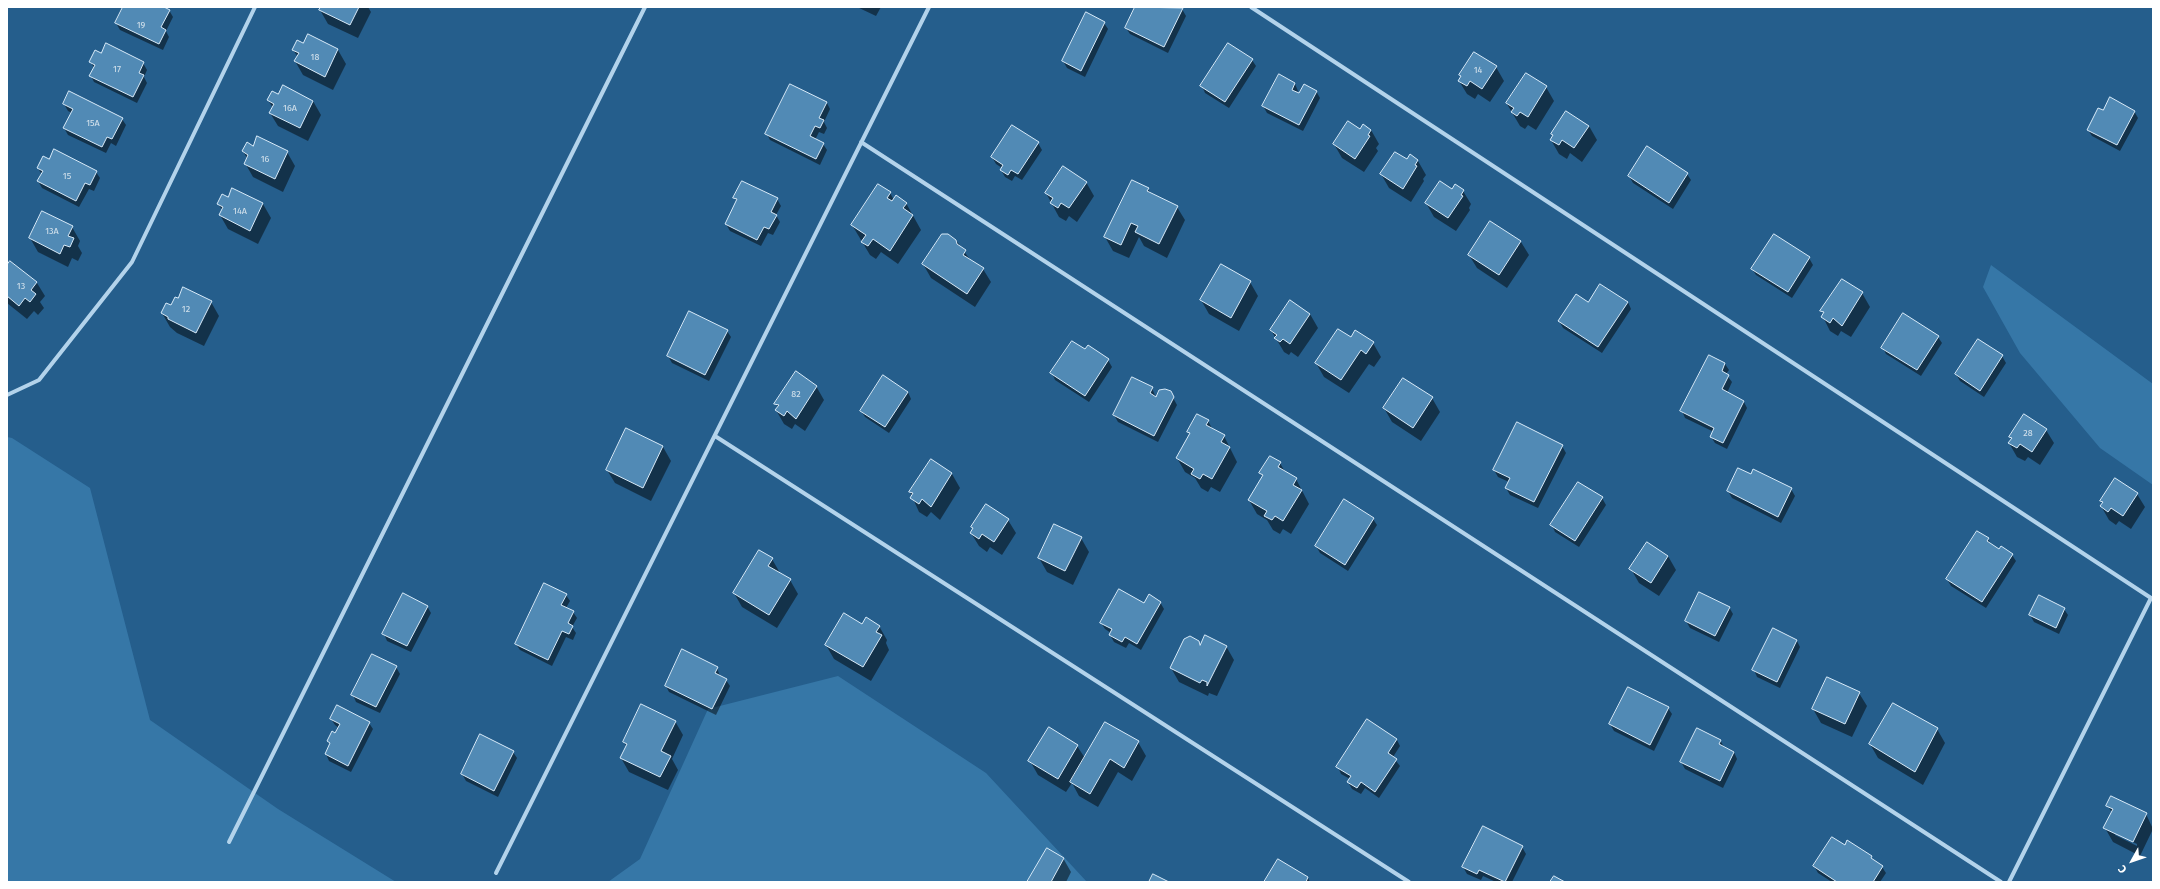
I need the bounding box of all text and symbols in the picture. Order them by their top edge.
house number: 19 [137,20,145,30]
house number: 18 [311,52,319,62]
house number: 17 [113,64,121,74]
house number: 14 [1474,65,1482,75]
house number: 16А [283,103,297,113]
house number: 15А [86,118,100,128]
house number: 16 [261,154,269,164]
house number: 15 [63,171,71,181]
house number: 14А [233,206,247,216]
house number: 13А [45,226,59,236]
house number: 13 [17,281,25,291]
house number: 12 [182,304,190,314]
house number: 82 [791,389,801,399]
house number: 28 [2023,428,2033,438]
north arrow [2112,841,2152,881]
text: С [2115,862,2129,876]

